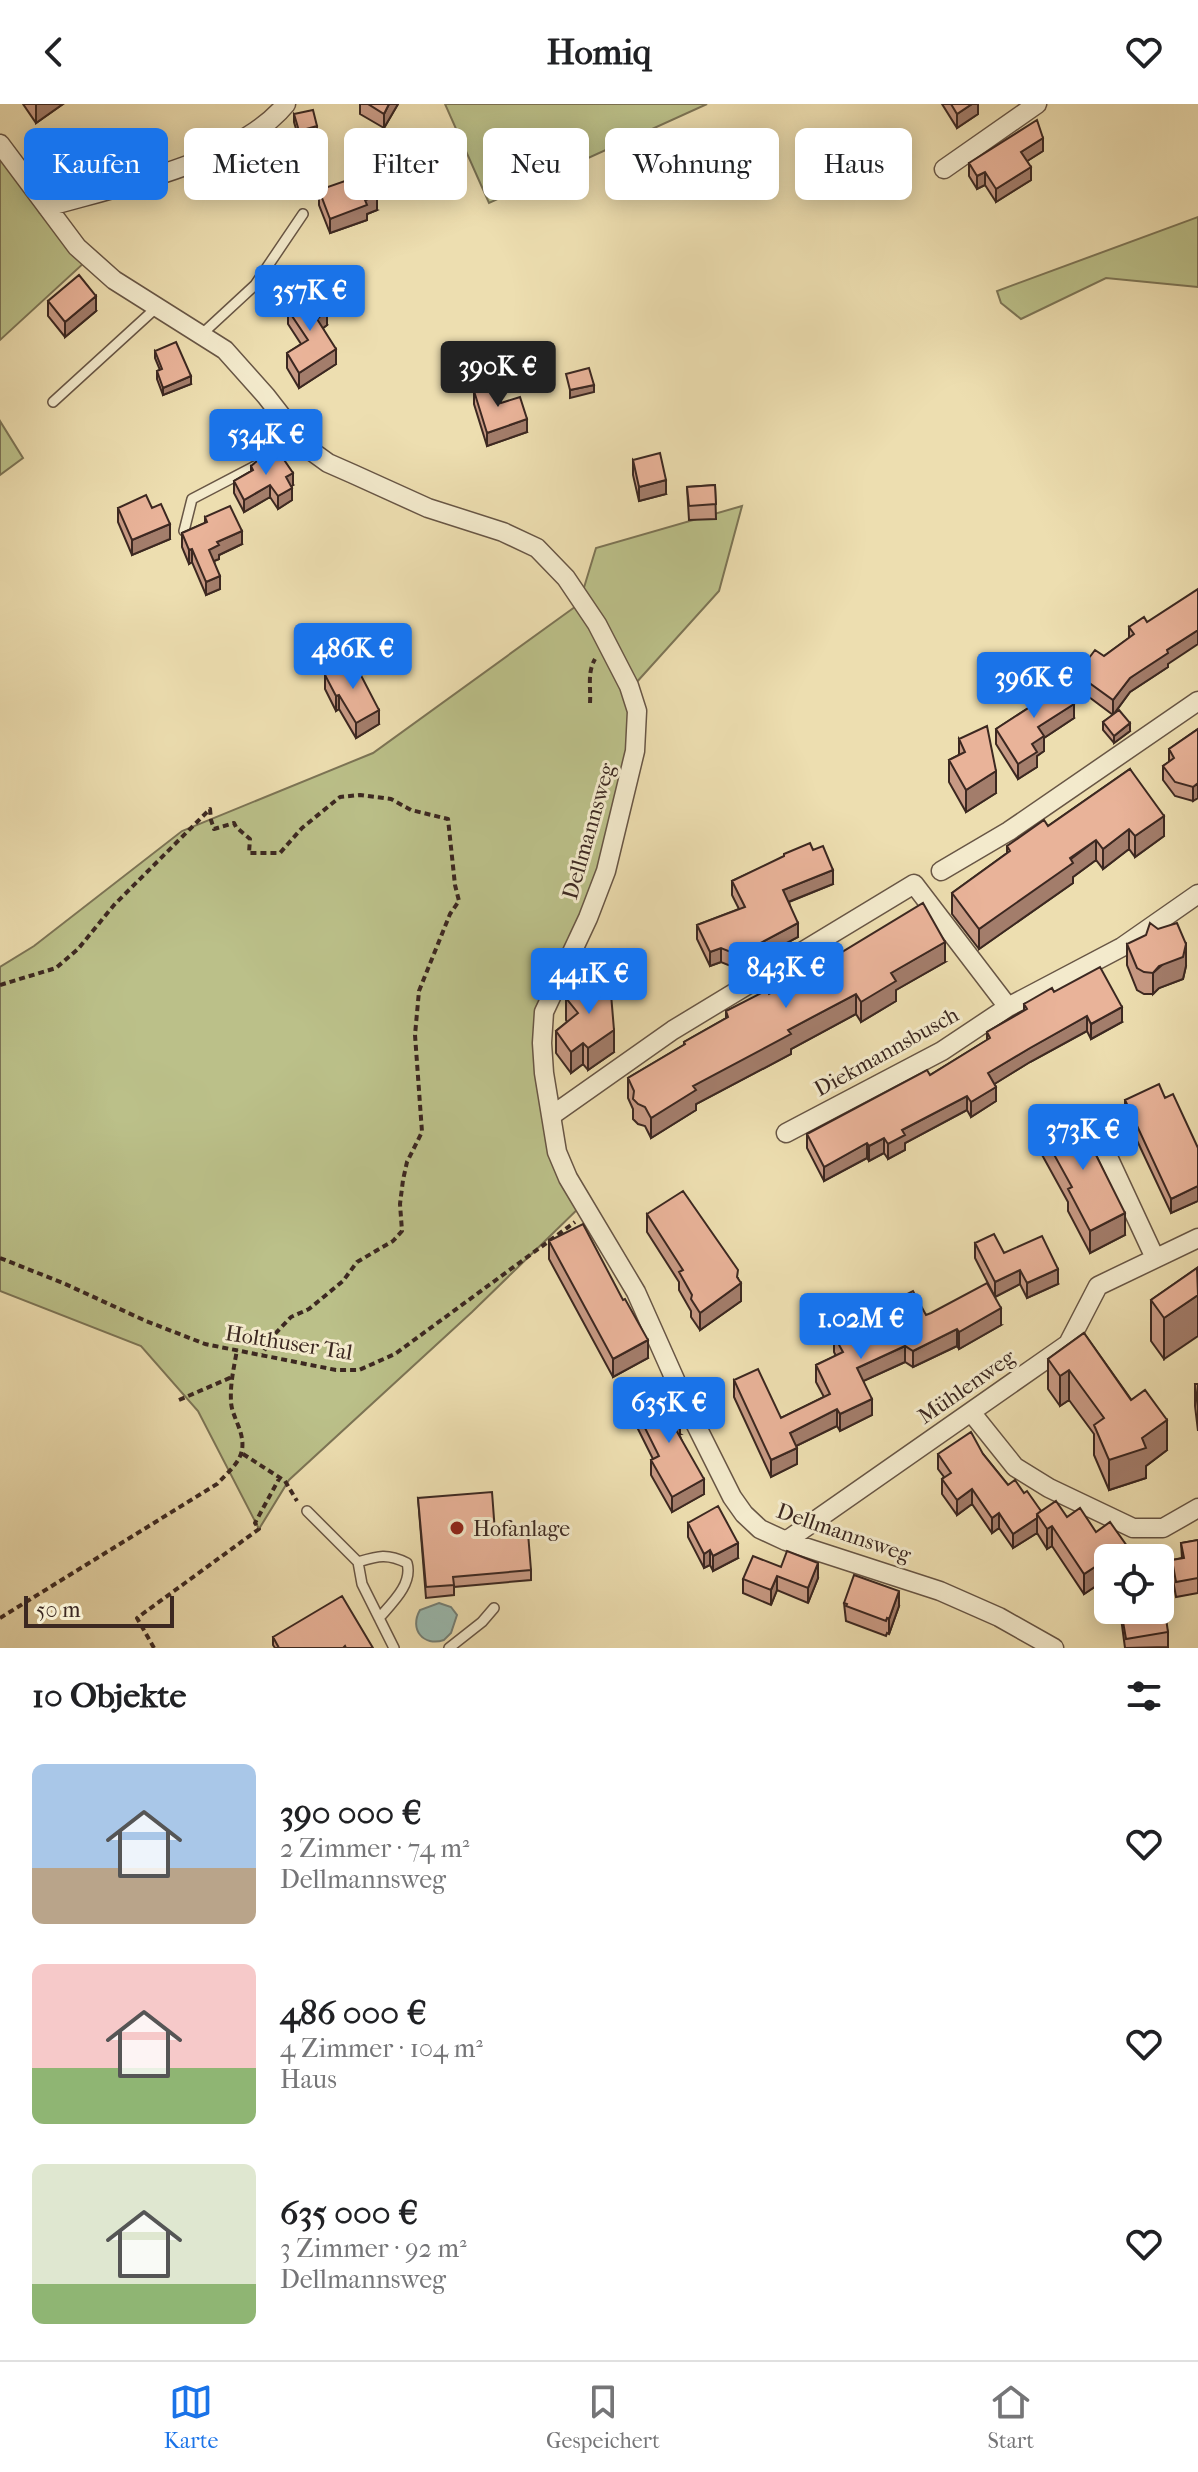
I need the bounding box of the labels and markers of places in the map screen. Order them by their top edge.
pin: 357K € [245,265,375,333]
pin: 390K € [433,341,563,409]
pin: 534K € [201,409,331,477]
pin: 486K € [288,623,418,691]
pin: 396K € [969,652,1099,720]
pin: 843K € [721,942,851,1010]
pin: 441K € [524,948,654,1016]
pin: 373K € [1018,1104,1148,1172]
pin: 1.02M € [787,1293,935,1361]
pin: 635K € [604,1377,734,1445]
place label: Hofanlage [473,1516,570,1542]
marker: Hofanlage [448,1519,466,1537]

